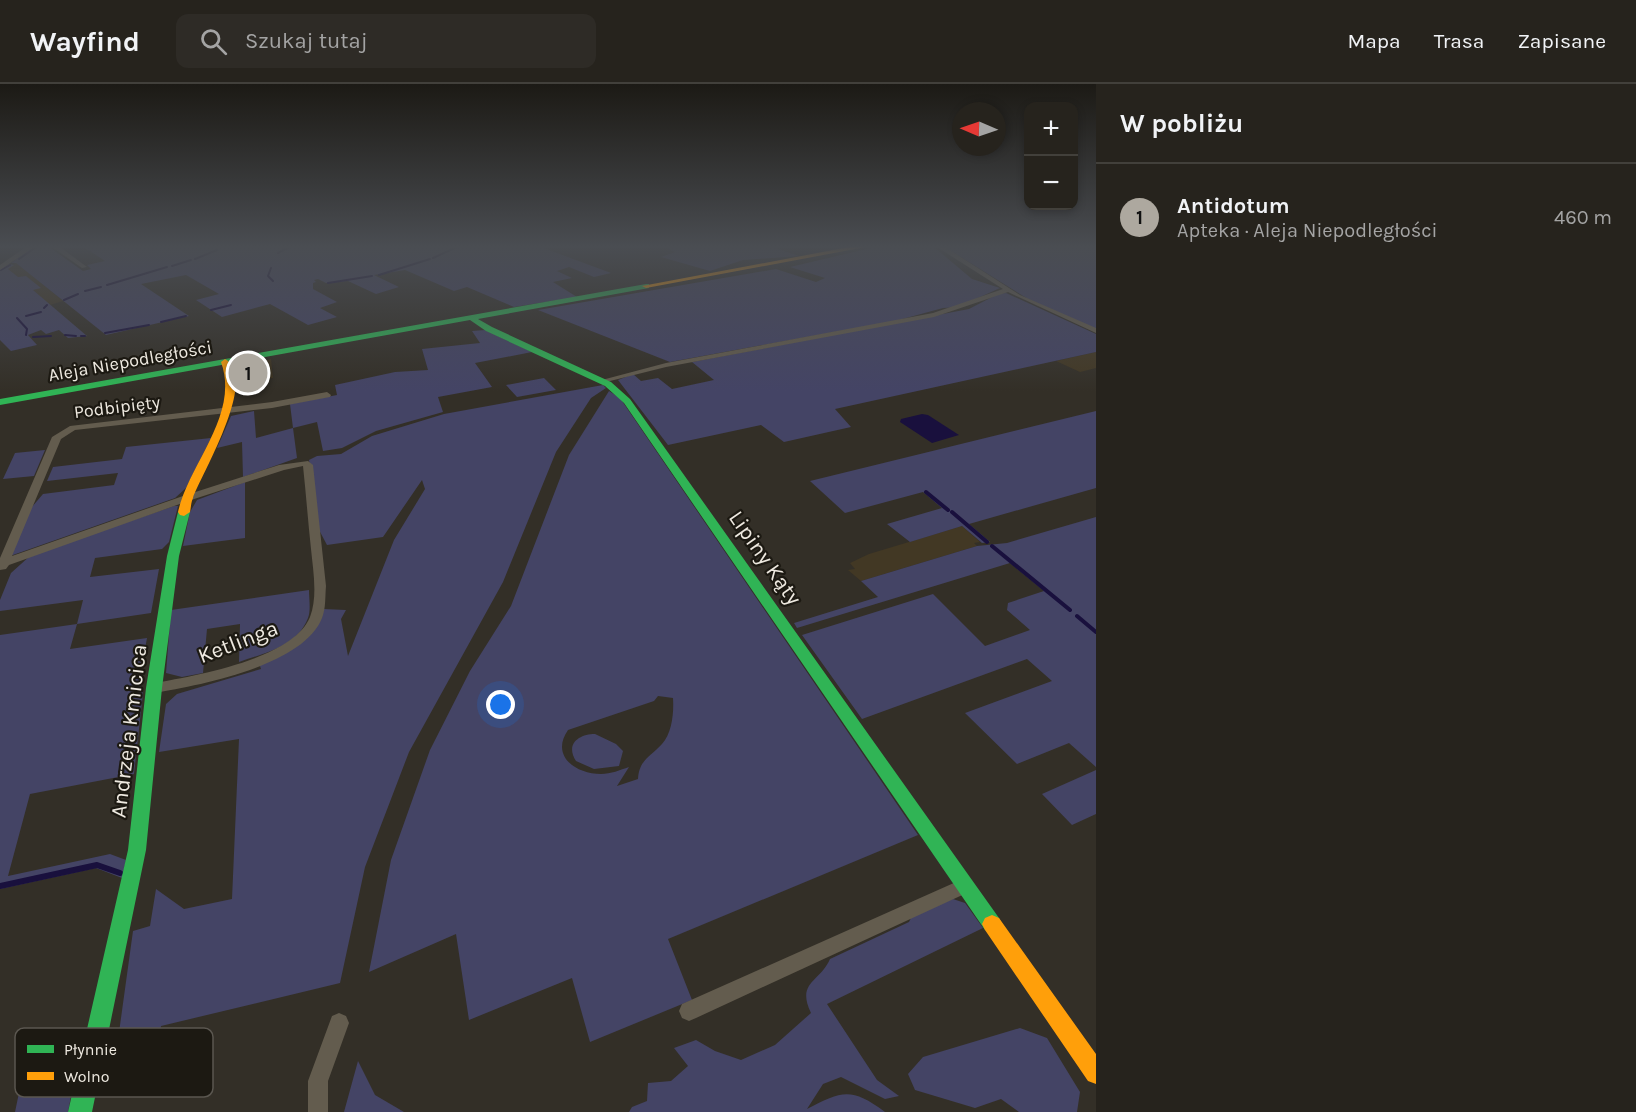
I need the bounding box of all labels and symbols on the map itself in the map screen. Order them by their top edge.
north arrow [952,102,1006,156]
street label: Aleja Niepodległości [46,336,214,386]
pin: 1 [228,350,268,396]
street label: Podbipięty [73,391,162,423]
street label: Lipiny Kąty [723,506,807,610]
street label: Ketlinga [194,615,282,669]
street label: Andrzeja Kmicica [105,643,153,819]
your location [486,690,515,719]
legend [15,1028,213,1097]
text: Płynnie [64,1040,117,1059]
text: Wolno [64,1067,109,1086]

